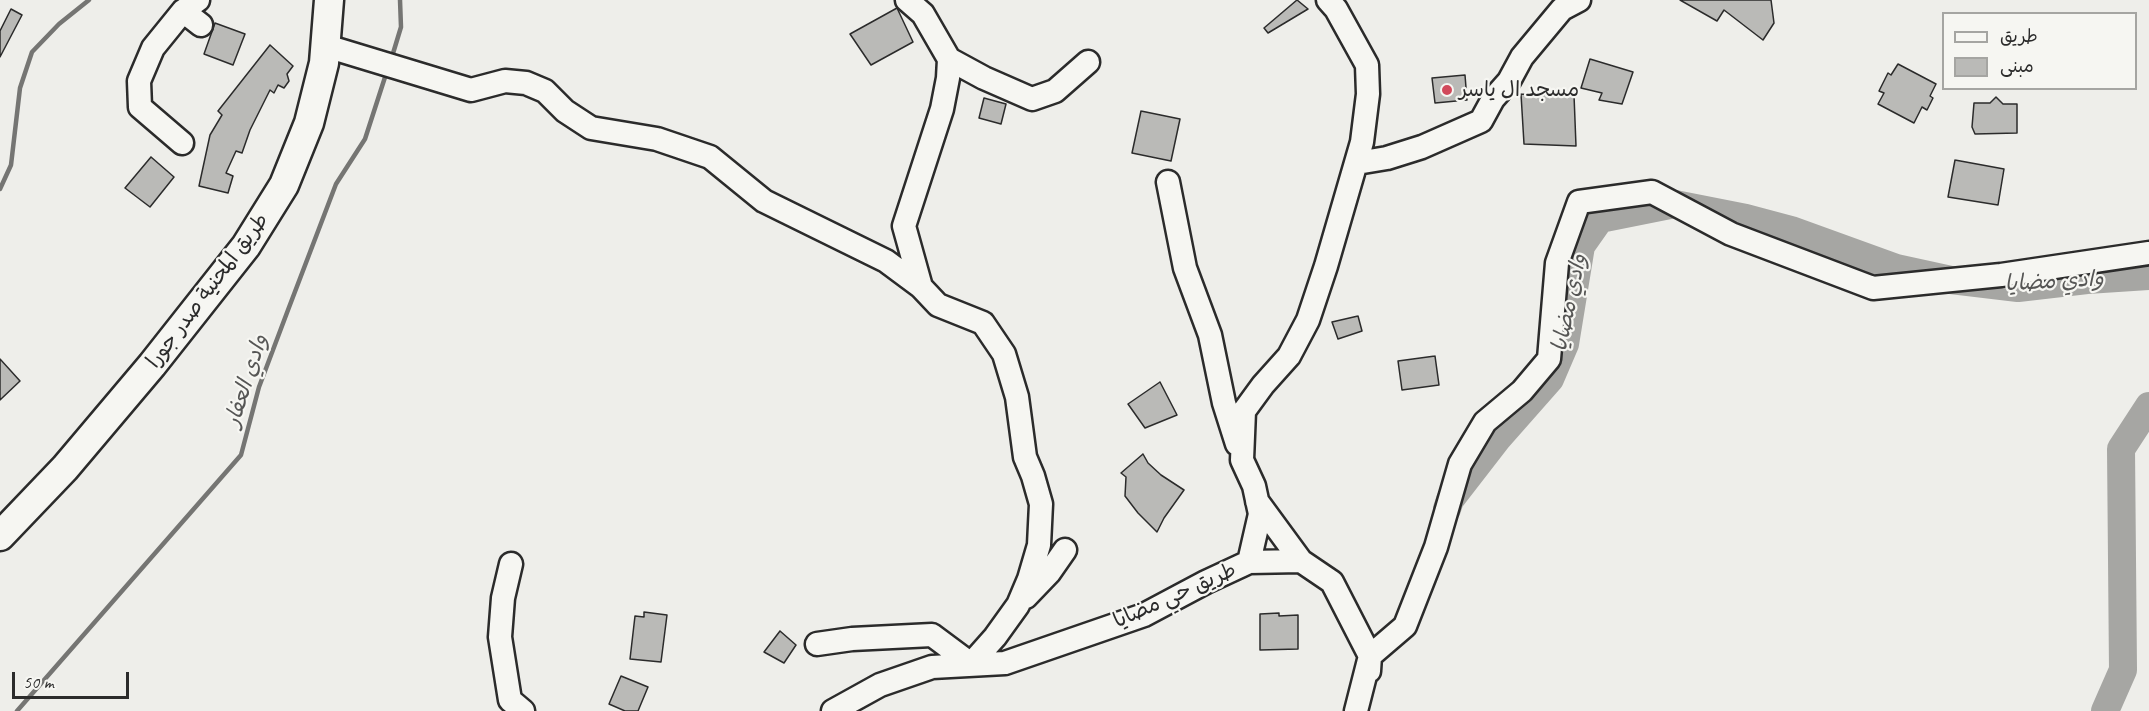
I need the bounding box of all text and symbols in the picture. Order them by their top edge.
legend [1942,12,2137,90]
text: طريق [2000,25,2038,47]
text: مبنى [2000,55,2034,77]
place label: مسجد ال ياسر [1459,77,1579,103]
marker: مسجد ال ياسر [1440,83,1454,97]
street label: طريق المحنية صدر جورا [142,209,274,373]
water label: وادي مضايا [1547,252,1593,354]
water label: وادي مضايا [2004,266,2104,298]
water label: وادي العفار [220,332,274,430]
street label: طريق حي مضايا [1110,558,1240,634]
scale bar [15,660,132,698]
text: 50 m [23,671,54,693]

